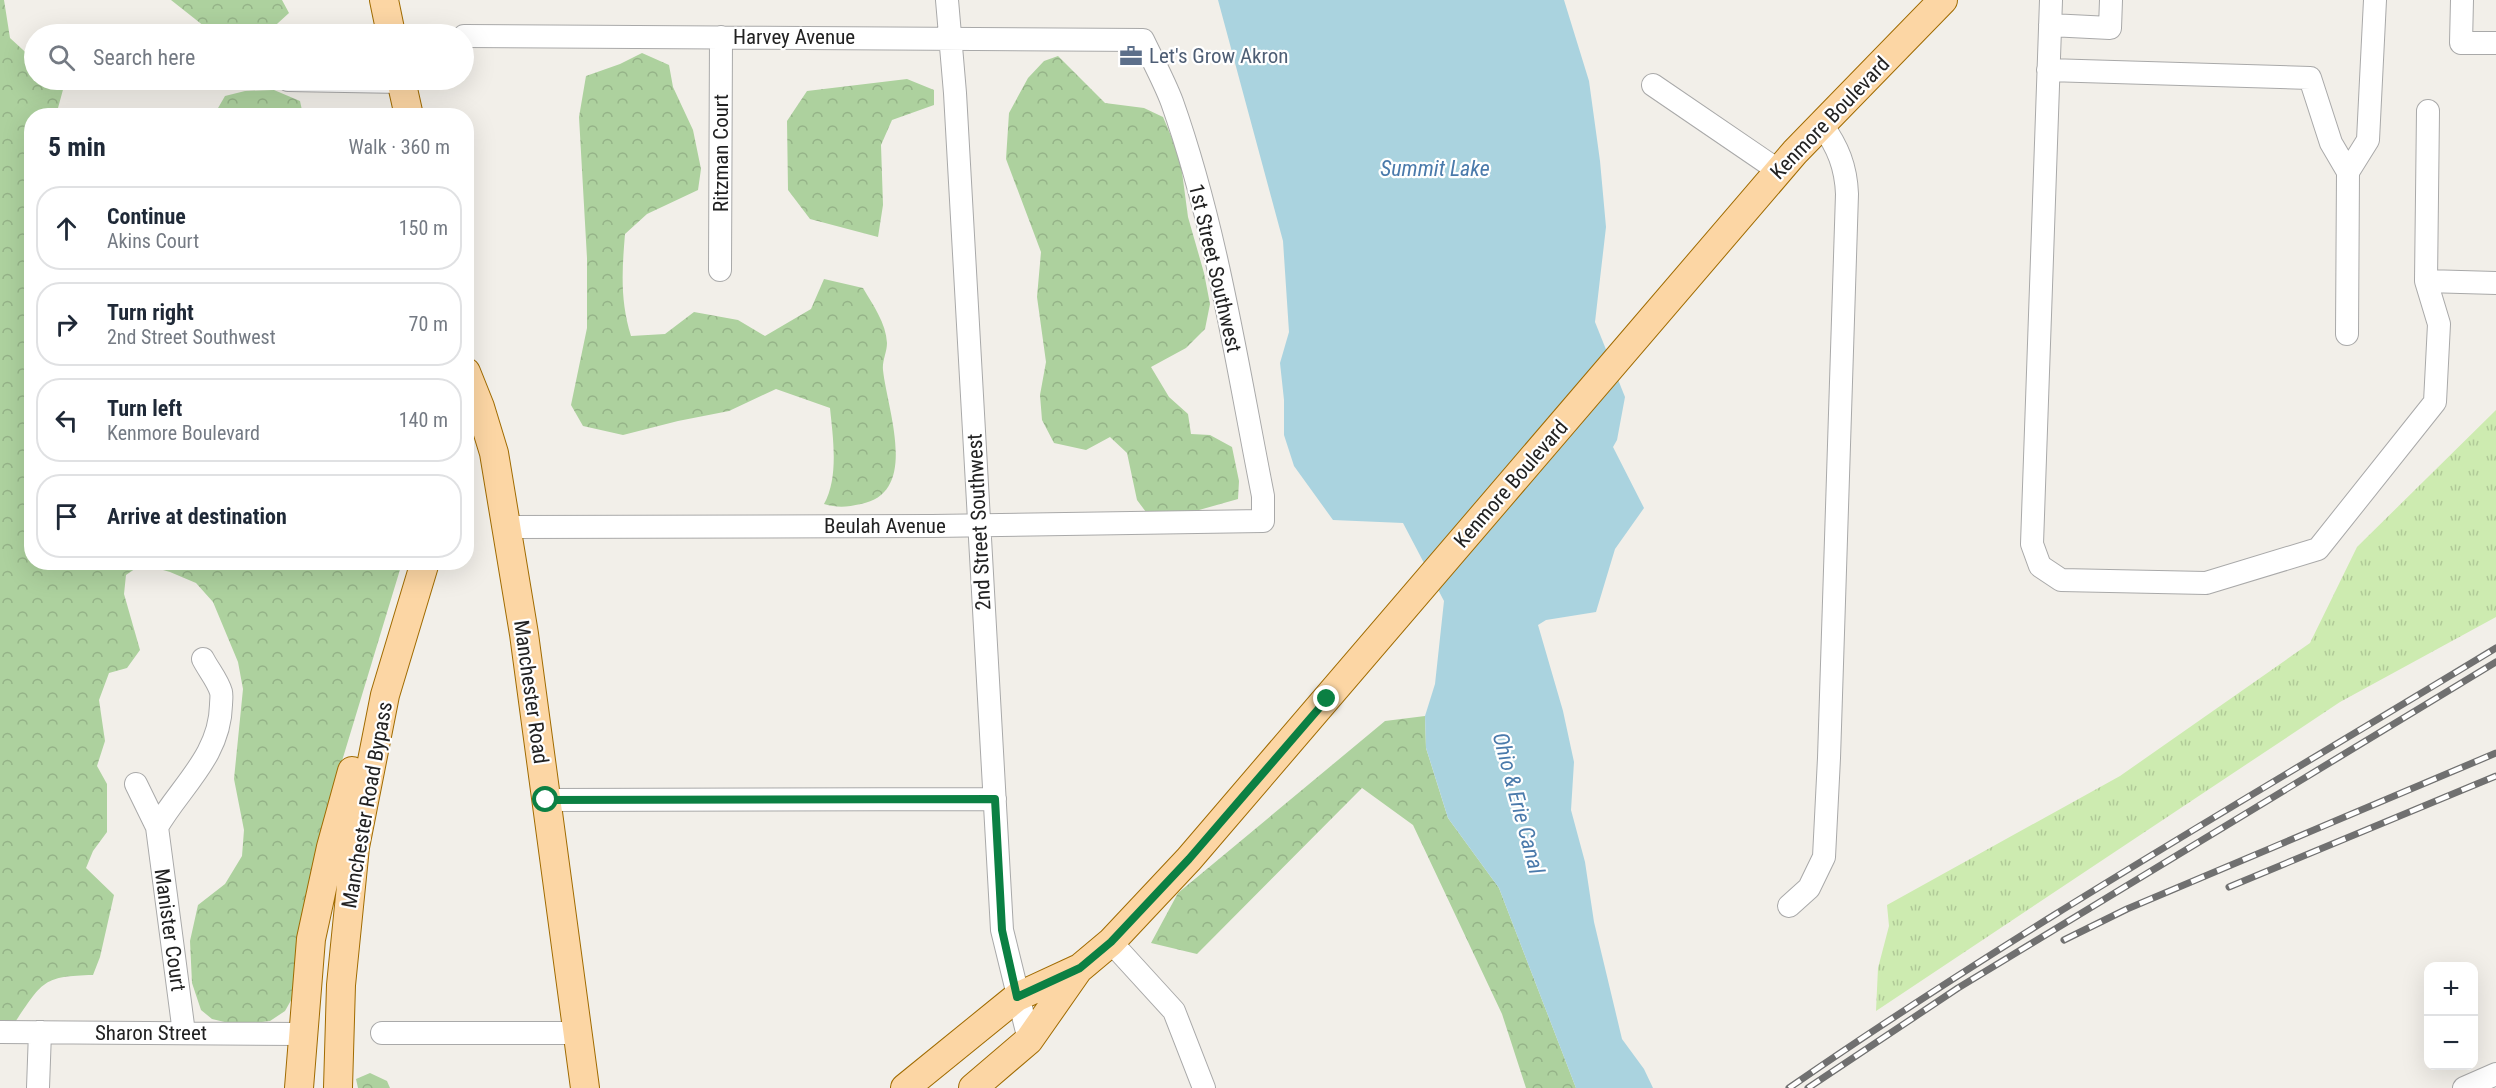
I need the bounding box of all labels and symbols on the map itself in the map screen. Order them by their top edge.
street label: Harvey Avenue [733,25,855,49]
office icon: Let's Grow Akron [1118,43,1144,69]
place label: Let's Grow Akron [1149,44,1288,68]
street label: Kenmore Boulevard [1766,52,1894,184]
street label: Ritzman Court [709,94,733,212]
water label: Summit Lake [1380,156,1490,181]
street label: 1st Street Southwest [1184,181,1246,355]
street label: Kenmore Boulevard [1449,416,1573,552]
street label: 2nd Street Southwest [962,433,996,611]
street label: Beulah Avenue [824,514,946,538]
street label: Manchester Road [509,619,553,765]
route end [1313,685,1339,711]
street label: Manchester Road Bypass [337,700,397,910]
water label: Ohio & Erie Canal [1488,730,1550,878]
route start [532,786,558,812]
street label: Manister Court [150,867,190,993]
street label: Sharon Street [95,1021,207,1045]

